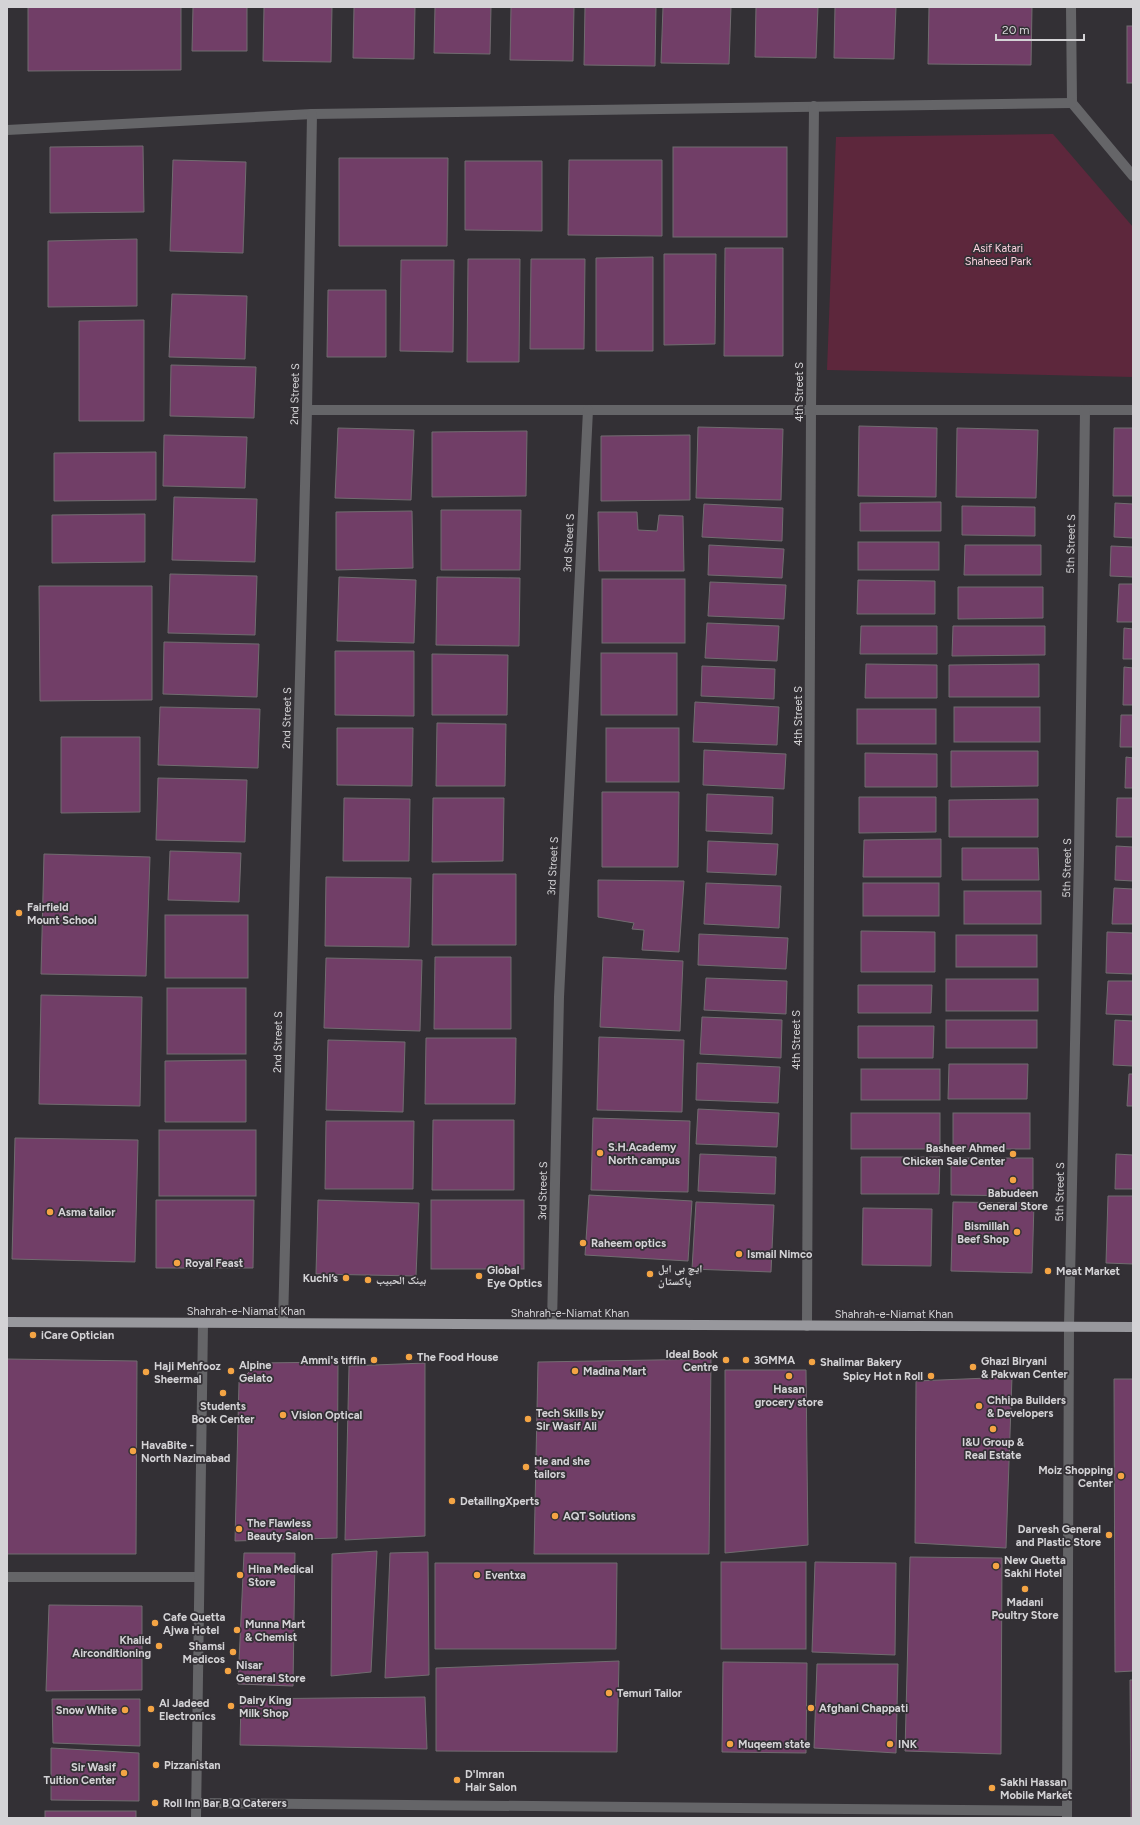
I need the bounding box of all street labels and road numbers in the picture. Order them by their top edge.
street label: 4th Street S [793,362,806,422]
street label: 2nd Street S [288,363,302,425]
street label: 3rd Street S [561,513,577,573]
street label: 5th Street S [1064,514,1078,574]
street label: 4th Street S [792,686,805,746]
street label: 2nd Street S [280,687,294,749]
street label: 3rd Street S [545,836,561,896]
street label: 5th Street S [1060,838,1074,898]
street label: 4th Street S [790,1010,803,1070]
street label: 2nd Street S [271,1011,285,1073]
street label: 3rd Street S [536,1161,550,1221]
street label: 5th Street S [1053,1162,1067,1222]
street label: Shahrah-e-Niamat Khan [187,1305,305,1318]
street label: Shahrah-e-Niamat Khan [511,1307,629,1320]
street label: Shahrah-e-Niamat Khan [835,1308,953,1321]

